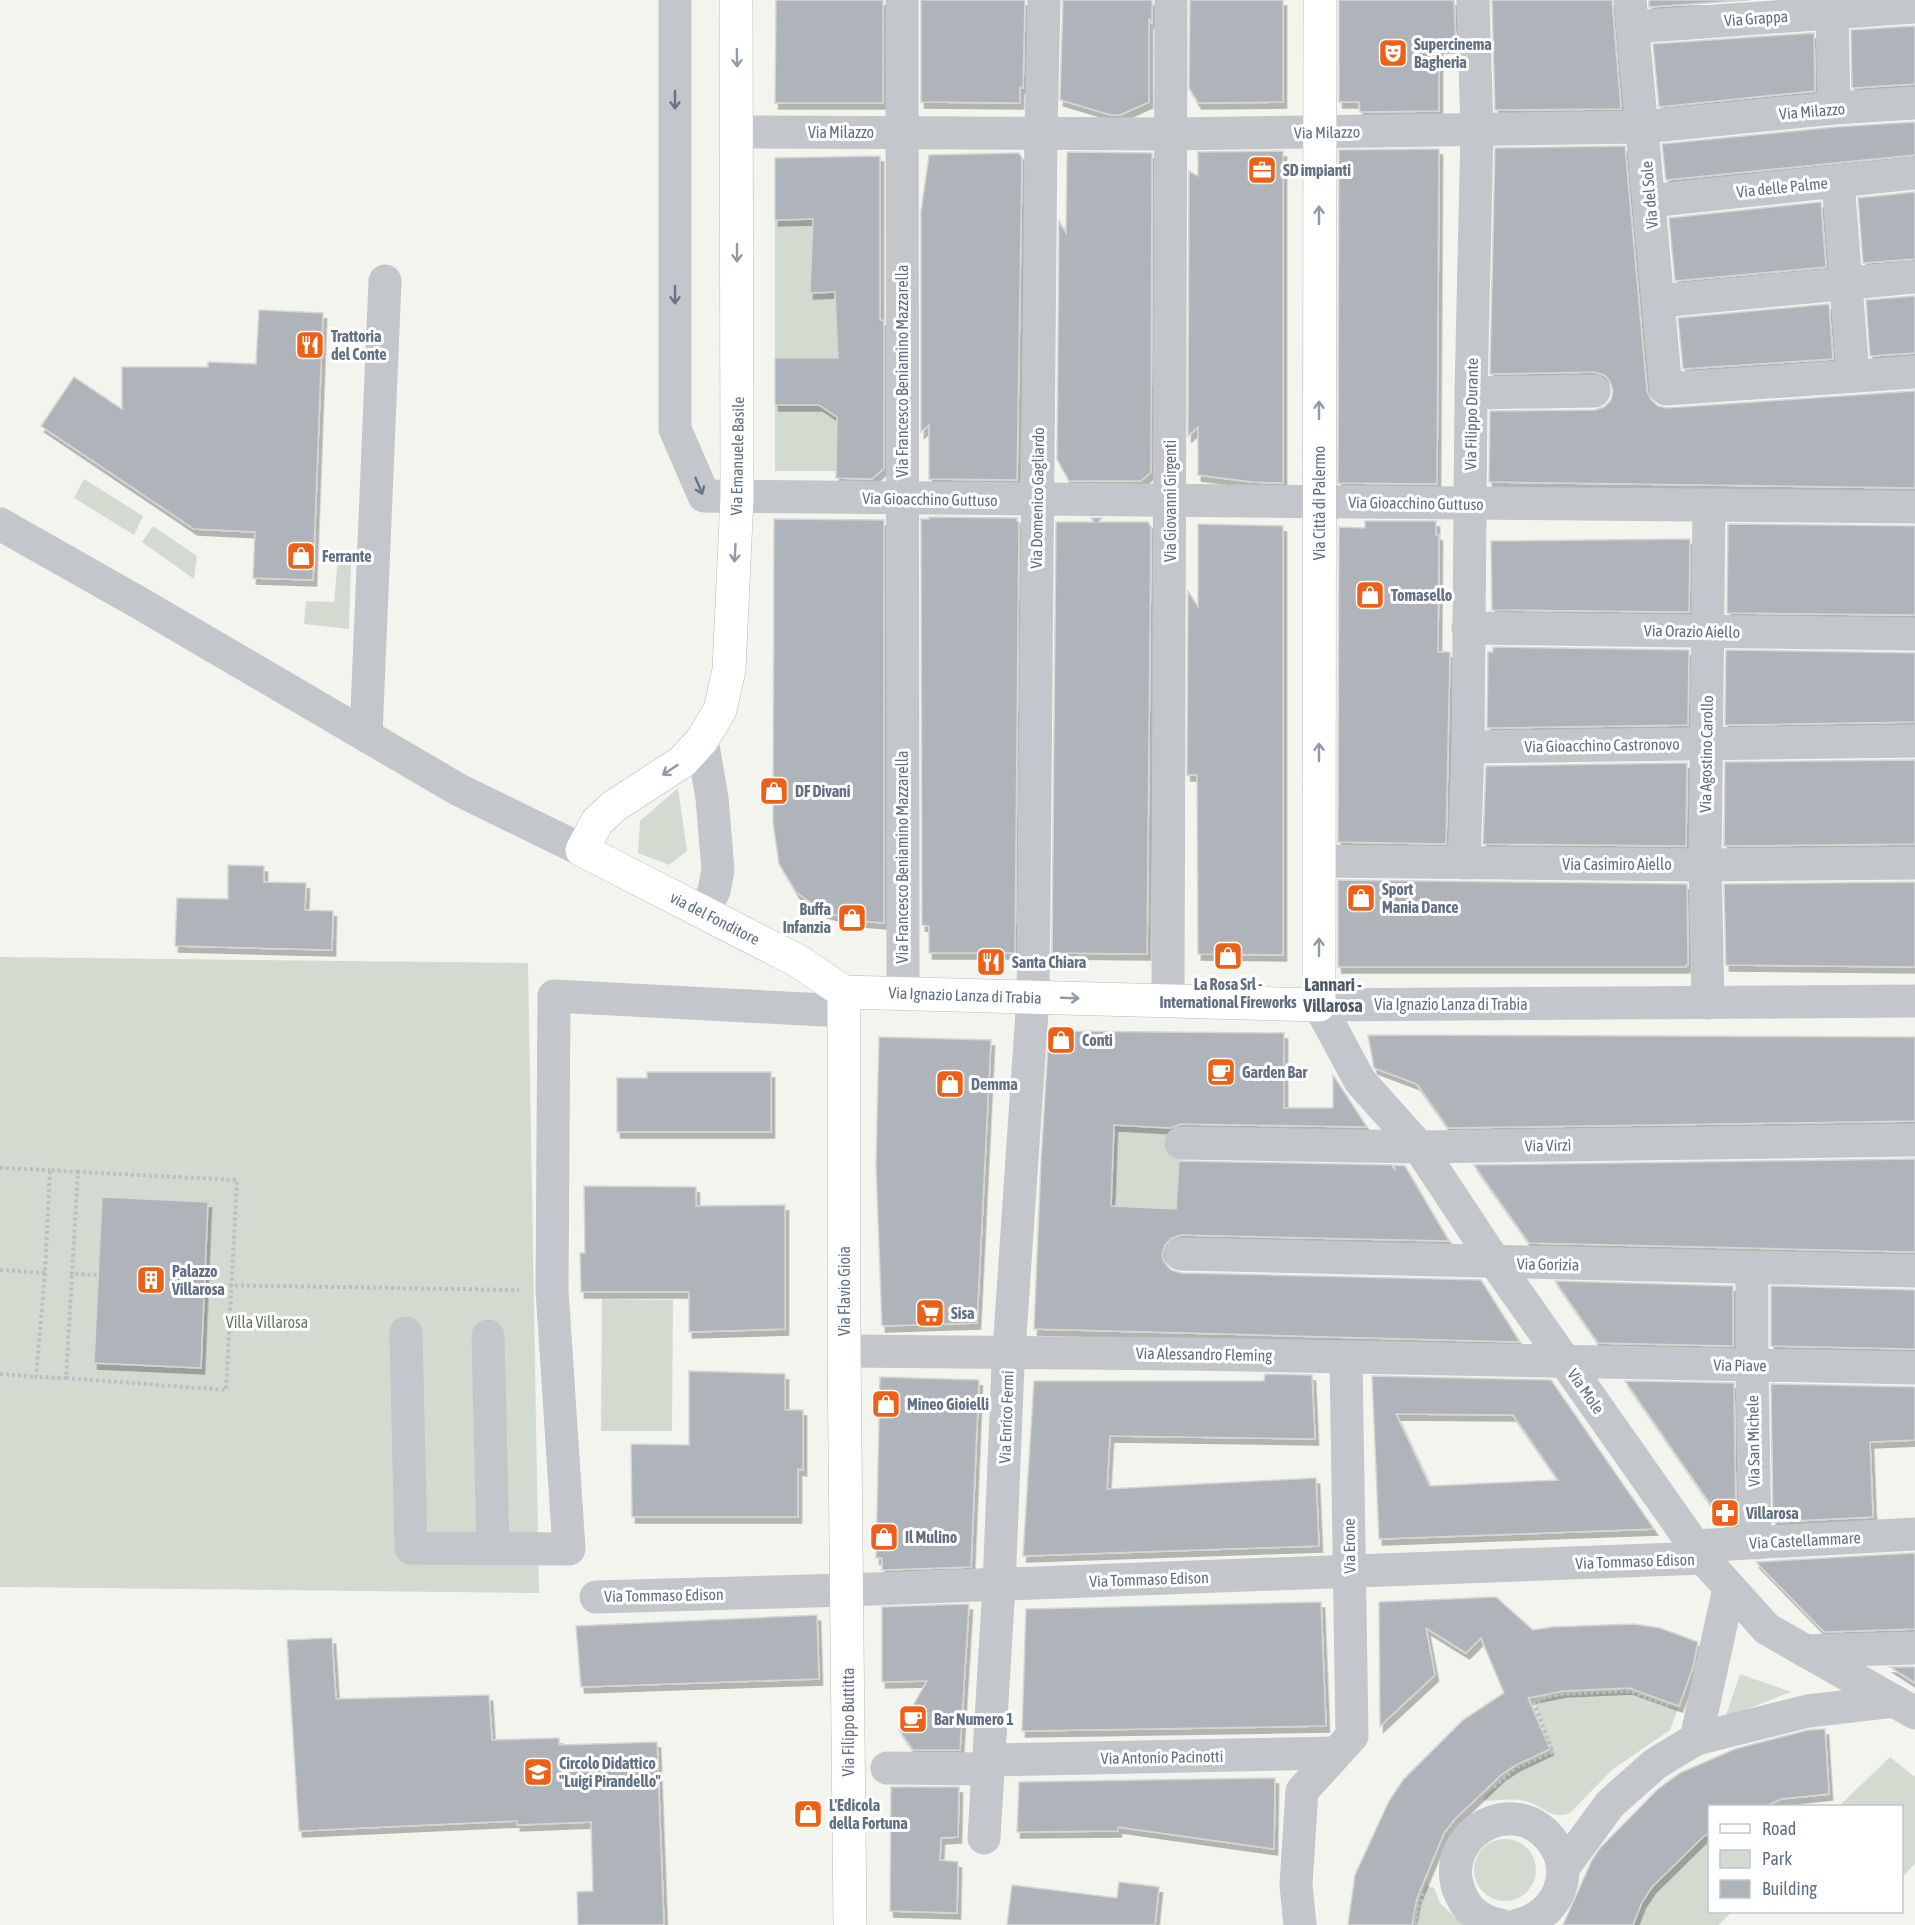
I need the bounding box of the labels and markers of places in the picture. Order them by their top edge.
place label: Supercinema Bagheria [1414,35,1492,71]
theatre icon: Supercinema Bagheria [1377,37,1409,69]
office icon: SD impianti [1246,154,1278,186]
place label: SD impianti [1283,161,1351,179]
place label: Trattoria del Conte [331,327,386,363]
restaurant icon: Trattoria del Conte [294,329,326,361]
shop icon: Ferrante [285,540,317,572]
place label: Ferrante [322,547,371,565]
shop icon: Tomasello [1354,579,1386,611]
place label: Tomasello [1391,586,1453,604]
shop icon: DF Divani [758,775,790,807]
place label: DF Divani [795,782,851,800]
place label: Sport Mania Dance [1382,880,1459,916]
shop icon: Sport Mania Dance [1345,882,1377,914]
place label: Buffa Infanzia [783,900,831,936]
shop icon: Buffa Infanzia [836,902,868,934]
shop icon: La Rosa Srl - International Fireworks [1212,940,1244,972]
restaurant icon: Santa Chiara [975,946,1007,978]
place label: Santa Chiara [1012,953,1086,971]
place label: La Rosa Srl - International Fireworks [1159,975,1297,1011]
shop icon: Conti [1045,1024,1077,1056]
place label: Conti [1082,1031,1113,1049]
cafe icon: Garden Bar [1205,1056,1237,1088]
place label: Garden Bar [1242,1063,1307,1081]
shop icon: Demma [934,1068,966,1100]
place label: Demma [971,1075,1018,1093]
place label: Palazzo Villarosa [171,1262,225,1298]
building icon: Palazzo Villarosa [135,1264,167,1296]
supermarket icon: Sisa [914,1297,946,1329]
place label: Sisa [951,1304,975,1322]
shop icon: Mineo Gioielli [870,1388,902,1420]
place label: Mineo Gioielli [907,1395,989,1413]
pharmacy icon: Villarosa [1709,1497,1741,1529]
place label: Villarosa [1745,1504,1799,1522]
shop icon: Il Mulino [868,1521,900,1553]
place label: Il Mulino [905,1528,958,1546]
cafe icon: Bar Numero 1 [897,1703,929,1735]
place label: Bar Numero 1 [934,1710,1014,1728]
place label: Circolo Didattico "Luigi Pirandello" [559,1754,662,1790]
school or university icon: Circolo Didattico "Luigi Pirandello" [522,1756,554,1788]
place label: L'Edicola della Fortuna [829,1796,908,1832]
shop icon: L'Edicola della Fortuna [792,1798,824,1830]

